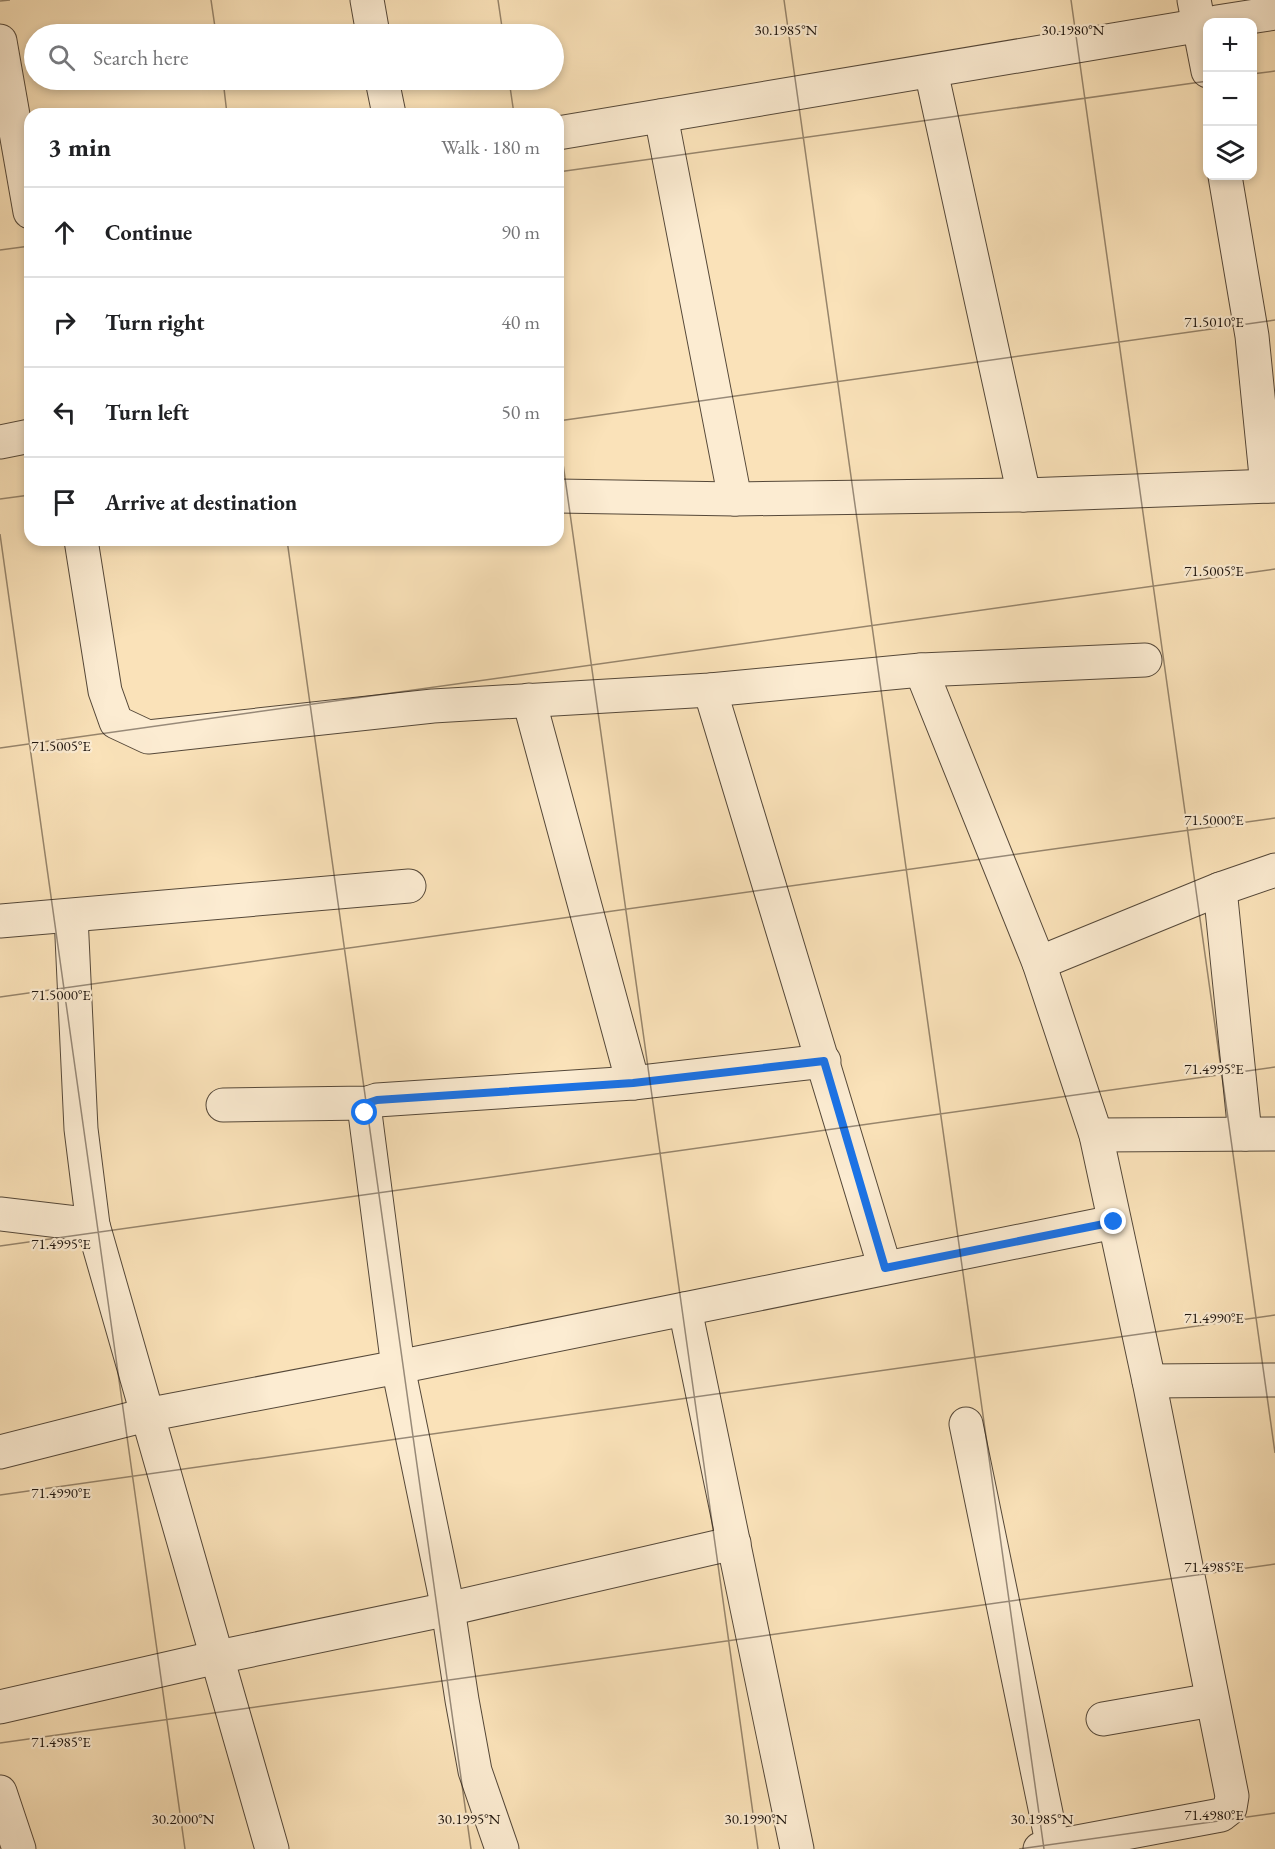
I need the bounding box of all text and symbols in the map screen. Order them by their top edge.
map controls [1203,18,1257,180]
button: + [1203,18,1257,72]
text: 30.1985°N [755,20,818,39]
text: 30.1980°N [1042,20,1105,39]
search box [24,24,564,90]
icon: search [45,41,78,74]
text: Search here [93,43,188,72]
button: − [1203,72,1257,126]
button: layers [1203,126,1257,180]
text: 3 min [48,130,111,164]
text: Walk · 180 m [441,134,540,160]
icon: ahead [48,216,81,249]
text: Continue [105,218,192,247]
text: 90 m [501,219,540,245]
icon: right [48,306,81,339]
text: Turn right [105,308,204,337]
text: 40 m [501,309,540,335]
text: 71.5010°E [1184,312,1244,331]
icon: left [48,396,81,429]
text: Turn left [105,398,189,427]
text: 50 m [501,399,540,425]
icon: arrive [48,486,81,519]
text: Arrive at destination [105,488,297,517]
text: 71.5005°E [1184,561,1244,580]
text: 71.5005°E [31,736,91,755]
text: 71.5000°E [1184,810,1244,829]
text: 71.5000°E [31,985,91,1004]
text: 71.4995°E [1184,1059,1244,1078]
route start [351,1099,377,1125]
route end [1100,1208,1126,1234]
text: 71.4995°E [31,1234,91,1253]
text: 71.4990°E [1184,1308,1244,1327]
text: 71.4990°E [31,1483,91,1502]
text: 71.4985°E [1184,1557,1244,1576]
text: 71.4985°E [31,1732,91,1751]
text: 71.4980°E [1184,1805,1244,1824]
text: 30.2000°N [152,1809,215,1828]
text: 30.1995°N [438,1809,501,1828]
text: 30.1990°N [725,1809,788,1828]
text: 30.1985°N [1011,1809,1074,1828]

